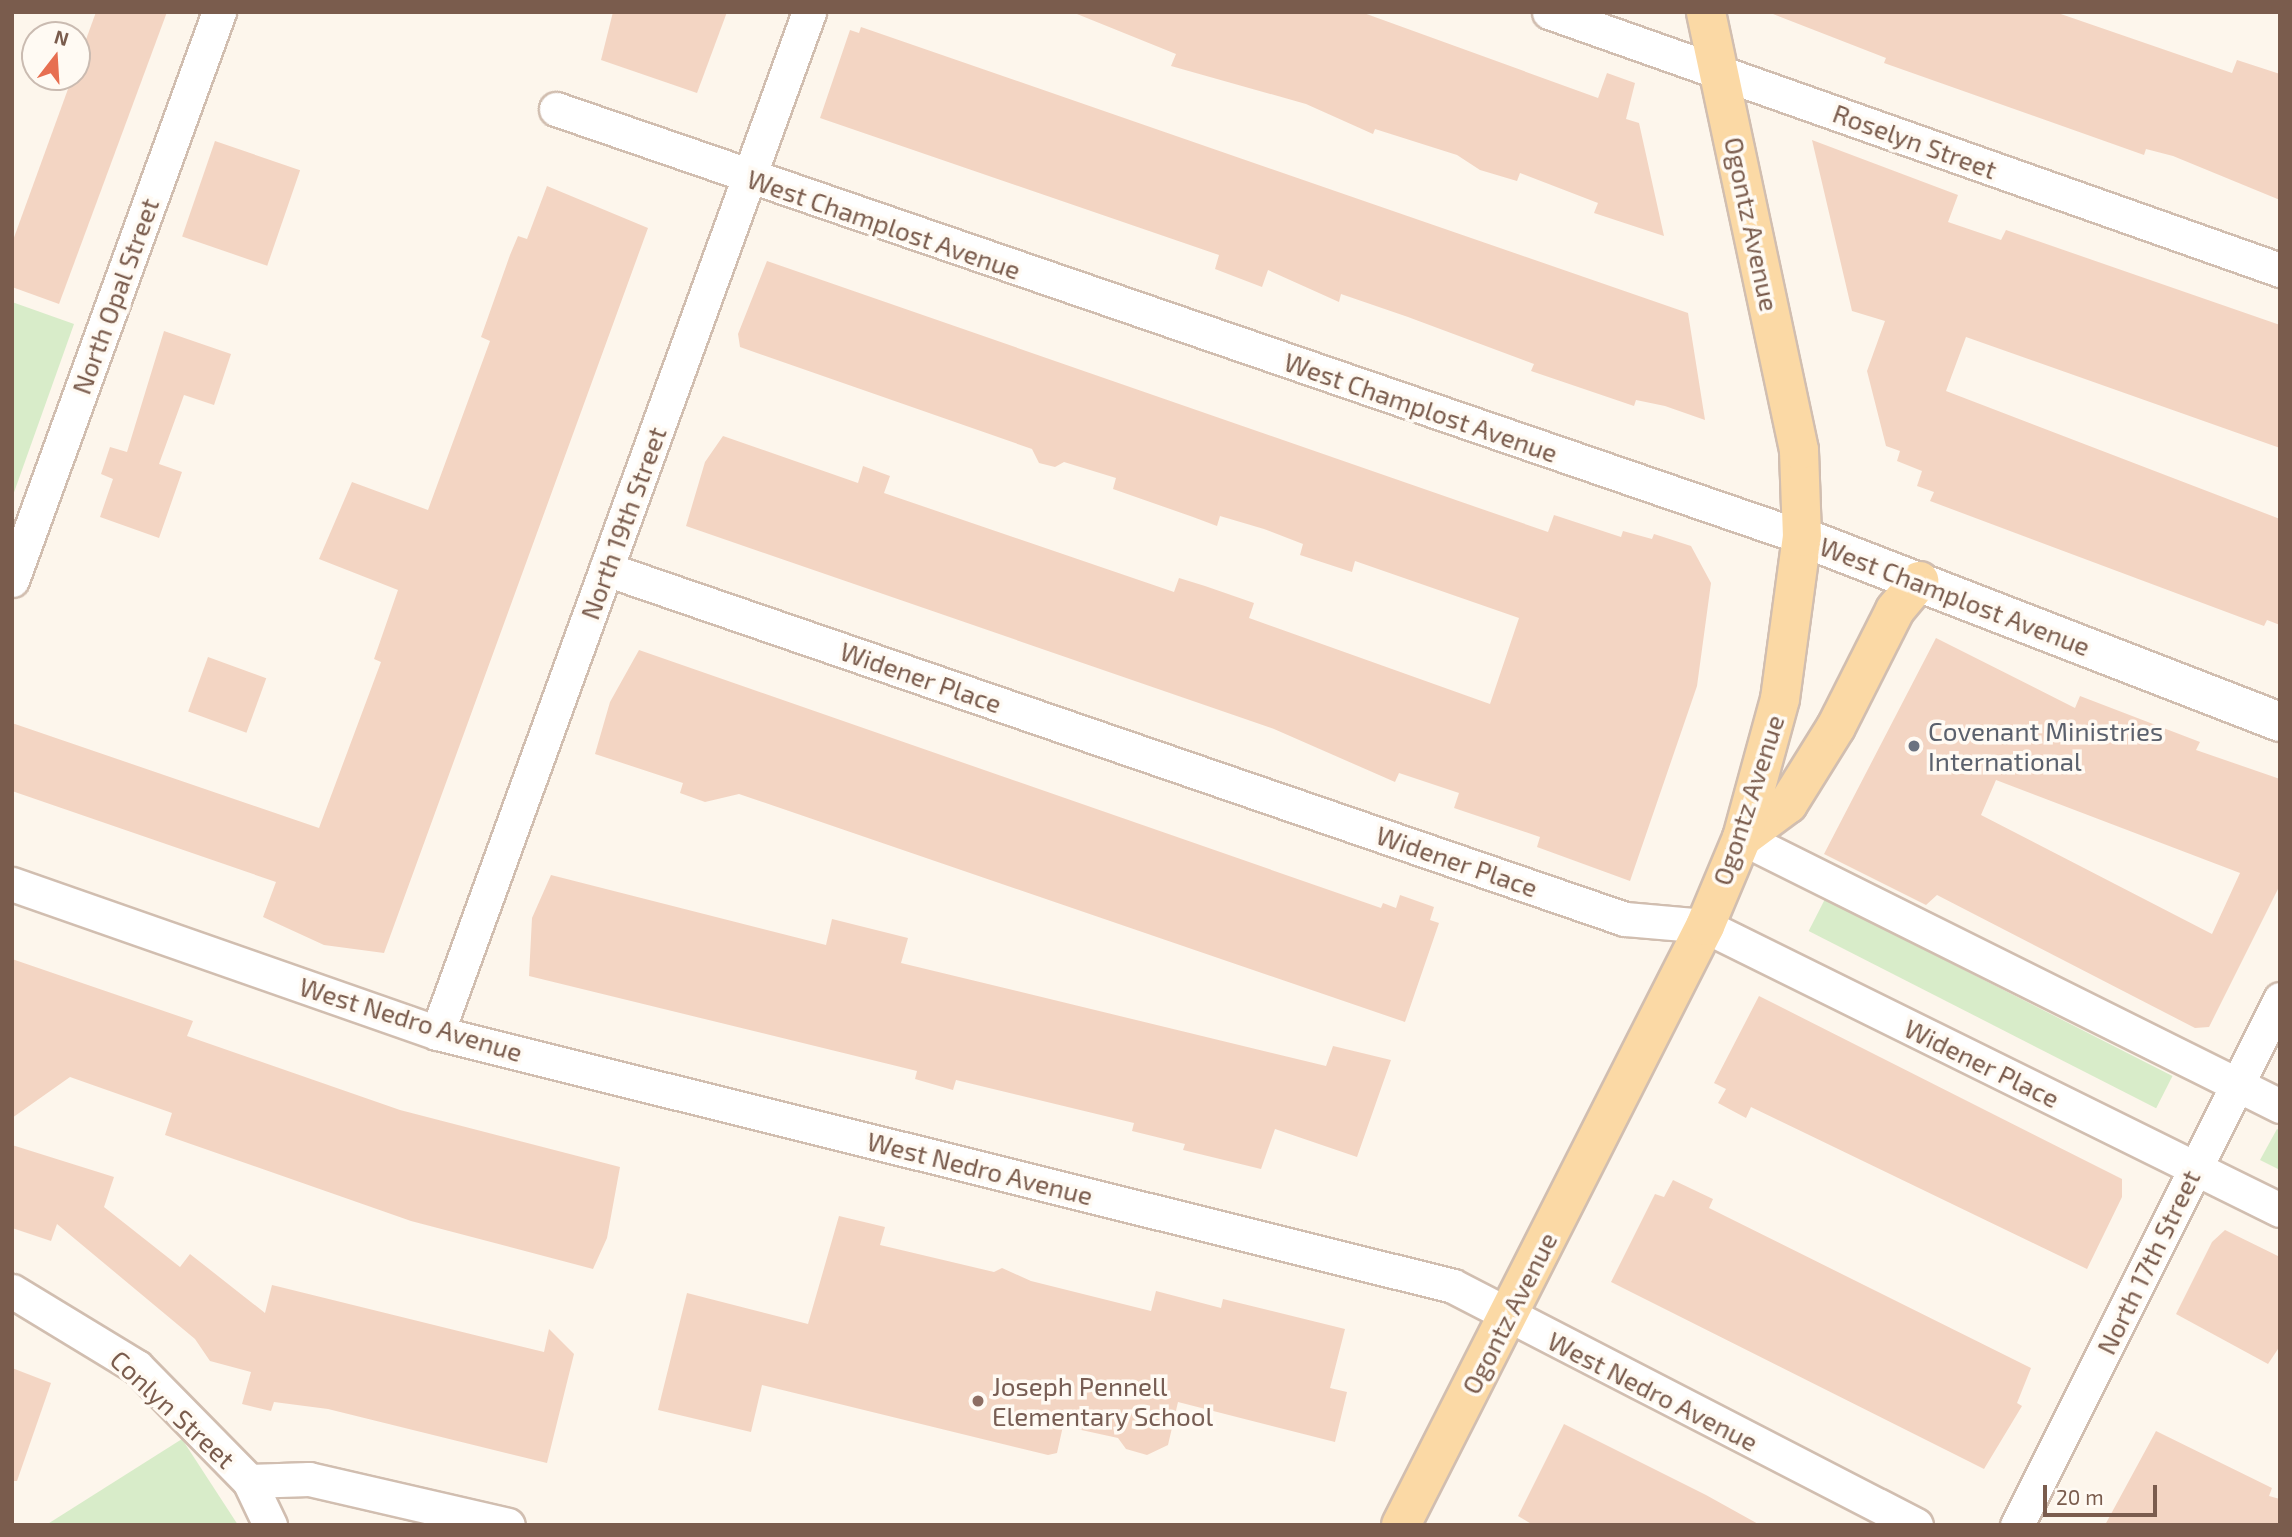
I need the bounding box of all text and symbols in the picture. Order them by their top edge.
north arrow [21,21,91,91]
text: N [52,24,72,50]
street label: Roselyn Street [1829,97,2001,185]
street label: Ogontz Avenue [1718,134,1786,314]
street label: West Champlost Avenue [743,162,1025,286]
street label: North Opal Street [65,193,165,399]
street label: West Champlost Avenue [1280,345,1562,469]
street label: North 19th Street [574,422,672,624]
street label: West Champlost Avenue [1815,530,2095,662]
street label: Widener Place [836,635,1006,719]
street label: Ogontz Avenue [1706,711,1790,889]
place label: Covenant Ministries International [1928,715,2163,776]
marker: Covenant Ministries International [1906,738,1922,754]
street label: Widener Place [1372,819,1542,903]
street label: West Nedro Avenue [295,970,527,1068]
street label: Widener Place [1899,1012,2065,1114]
street label: West Nedro Avenue [864,1125,1096,1211]
street label: North 17th Street [2090,1165,2206,1359]
street label: Ogontz Avenue [1455,1227,1563,1399]
street label: West Nedro Avenue [1543,1324,1763,1458]
street label: Conlyn Street [104,1343,242,1475]
place label: Joseph Pennell Elementary School [992,1370,1214,1432]
marker: Joseph Pennell Elementary School [970,1393,986,1409]
scale bar [2047,1470,2161,1514]
text: 20 m [2056,1484,2104,1509]

